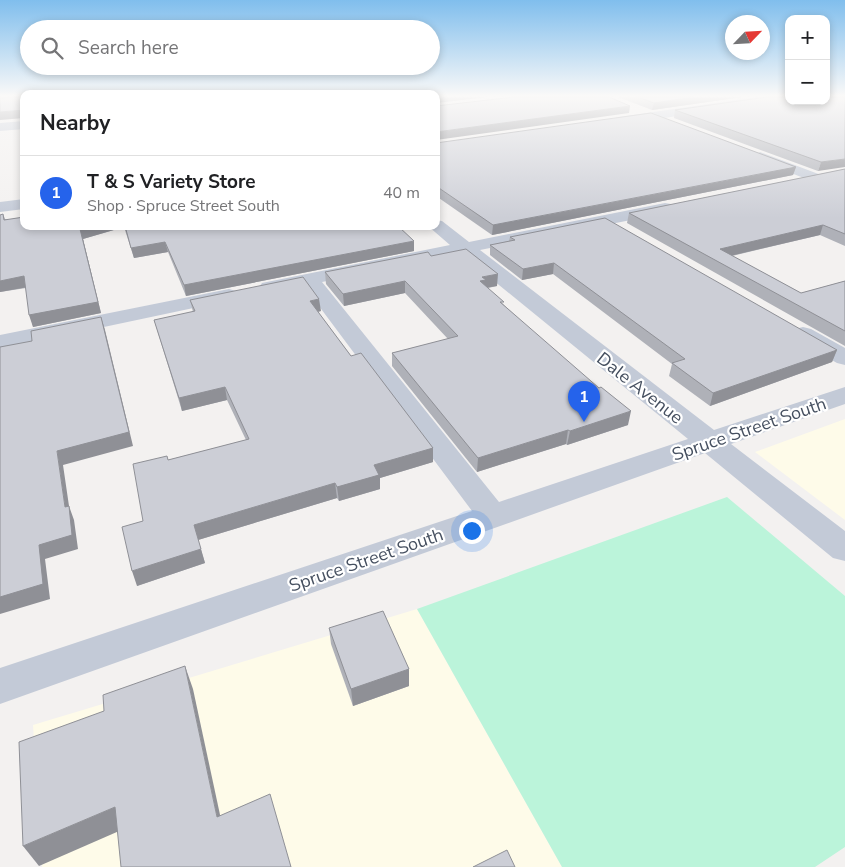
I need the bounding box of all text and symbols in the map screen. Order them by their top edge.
north arrow [725,15,770,60]
map controls [785,15,830,105]
button: + [785,15,830,60]
search box [20,20,440,75]
icon: search [38,34,66,62]
text: Search here [78,35,179,61]
button: − [785,60,830,105]
text: Nearby [40,109,110,137]
text: T & S Variety Store [87,169,256,195]
text: 1 [51,182,61,204]
text: 40 m [383,182,420,204]
text: Shop · Spruce Street South [87,195,280,217]
street label: Dale Avenue [592,347,688,429]
pin: 1 [568,381,600,422]
street label: Spruce Street South [669,391,829,467]
your location [459,518,485,544]
street label: Spruce Street South [286,522,446,598]

